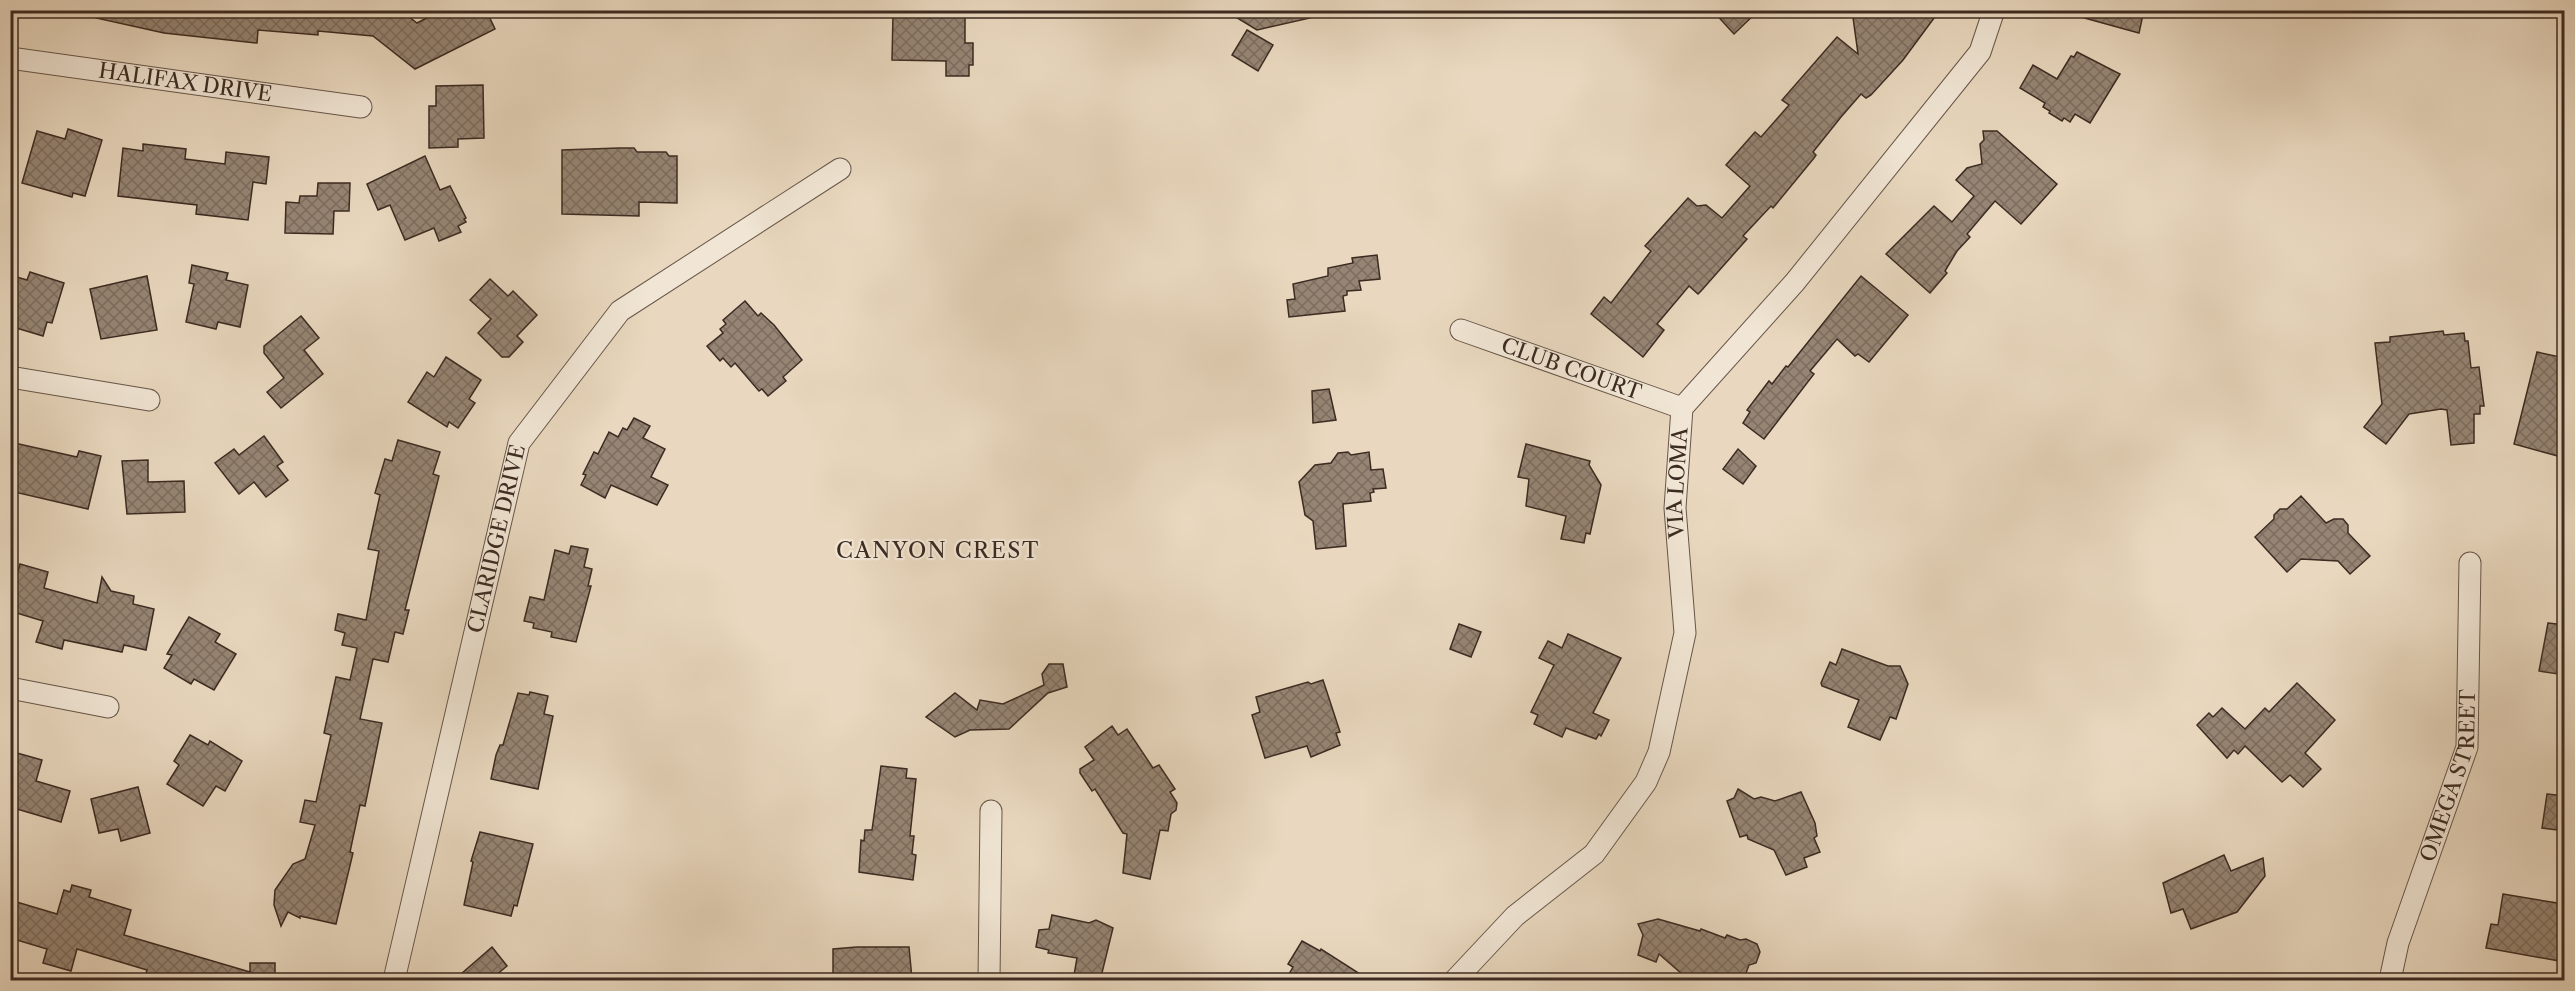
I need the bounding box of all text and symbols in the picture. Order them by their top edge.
street label: HALIFAX DRIVE [97,58,274,106]
street label: CLUB COURT [1498,332,1645,405]
street label: VIA LOMA [1661,426,1693,540]
street label: CLARIDGE DRIVE [462,442,530,635]
district label: CANYON CREST [836,537,1040,564]
street label: OMEGA STREET [2415,689,2480,865]

